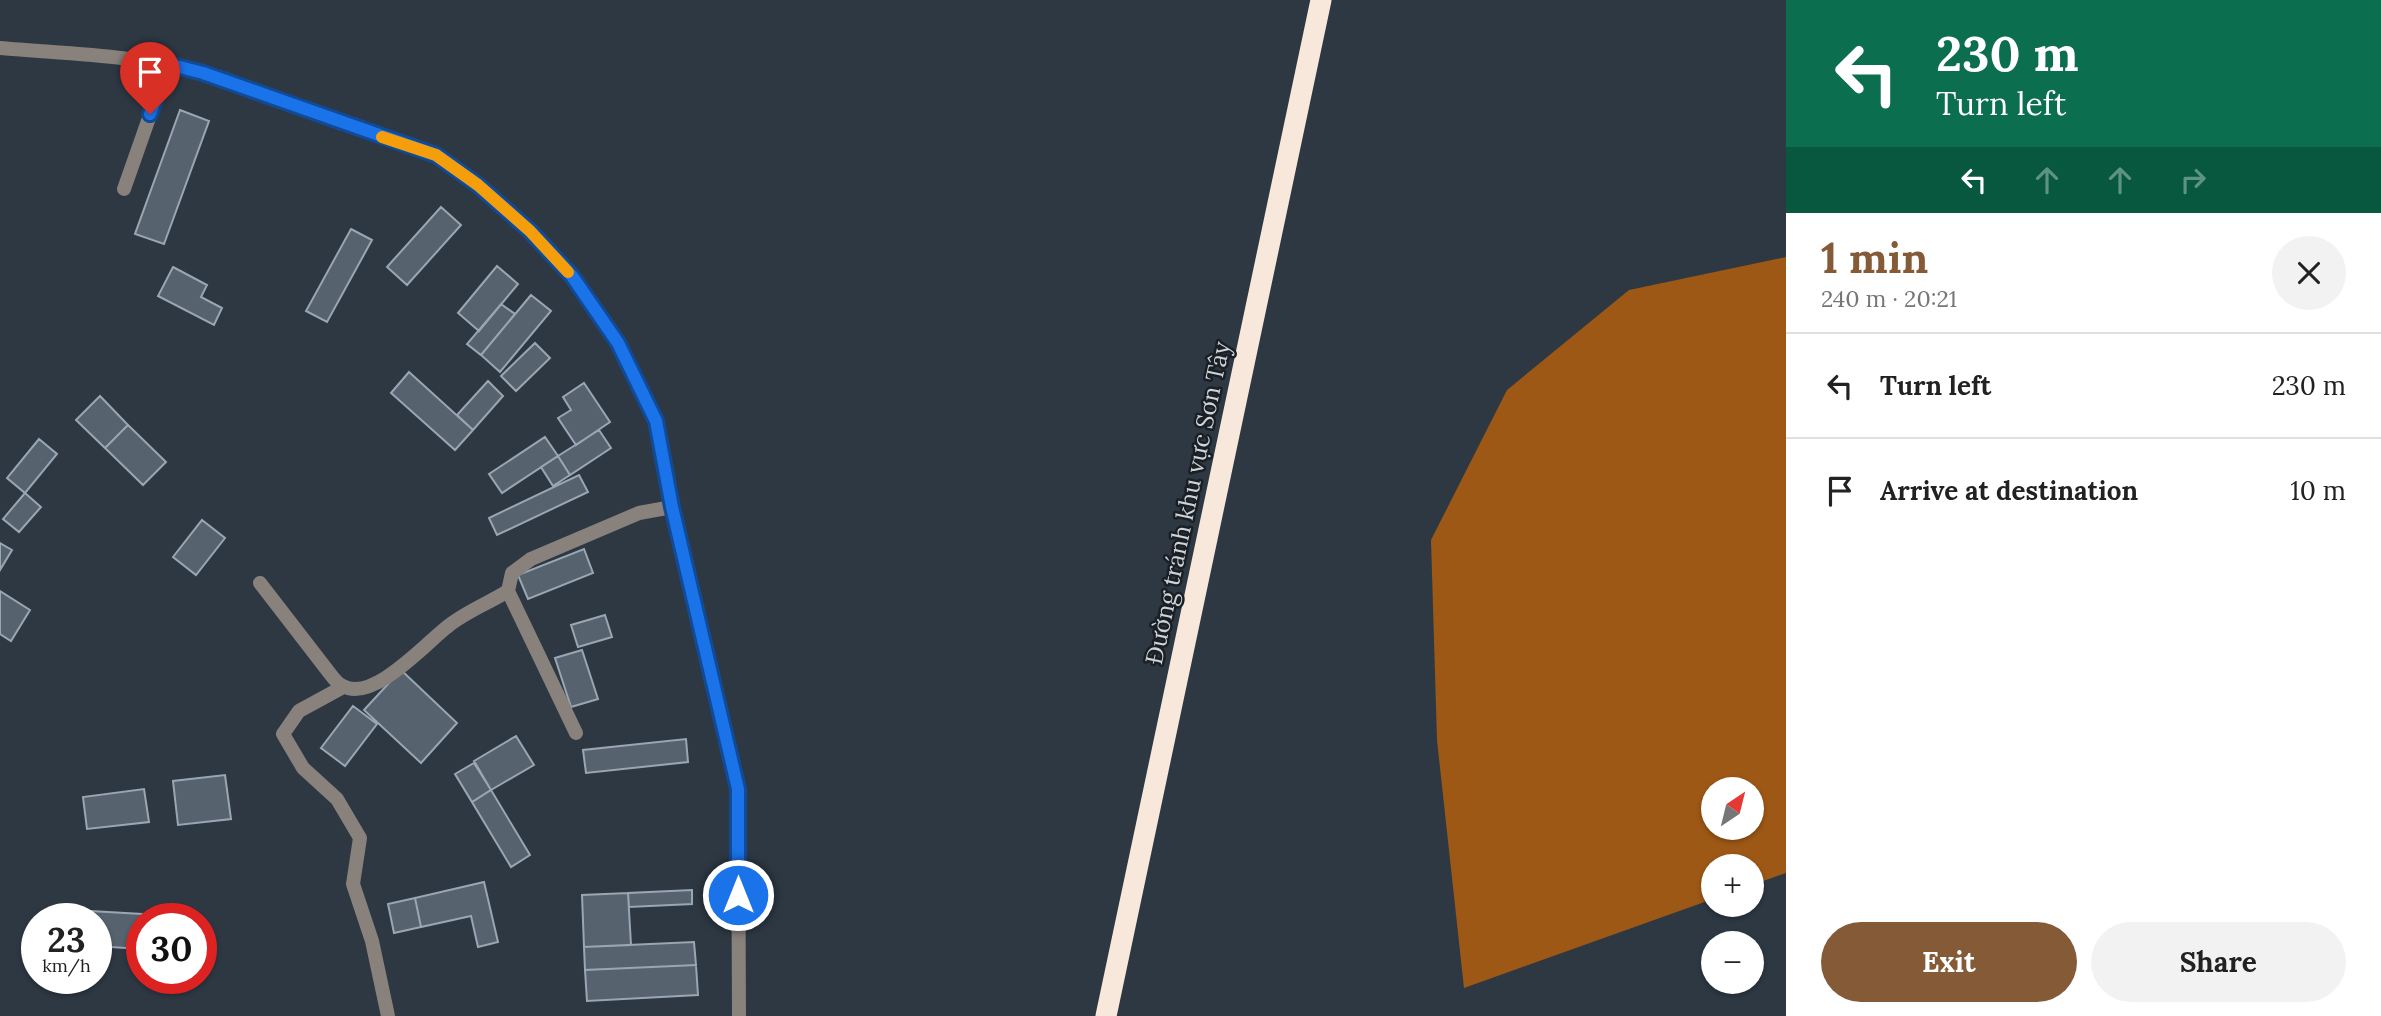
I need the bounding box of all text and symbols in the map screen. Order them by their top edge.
text: 230 m [1936,22,2079,84]
icon: left [1821,28,1912,119]
pin [120,42,180,114]
icon: arrive [131,53,169,91]
text: Turn left [1936,83,2066,124]
icon: left [1955,161,1993,199]
icon: ahead [2028,161,2066,199]
icon: ahead [2101,161,2139,199]
icon: right [2174,161,2212,199]
text: 1 min [1821,231,1928,285]
button: close [2272,236,2346,310]
text: 240 m · 20:21 [1821,284,1957,313]
street label: Đường tránh khu vực Sơn Tây [1138,338,1237,667]
icon: left [1821,367,1859,405]
text: Turn left [1880,369,1991,402]
text: 230 m [2272,369,2346,402]
icon: arrive [1821,472,1859,510]
text: Arrive at destination [1880,474,2138,507]
text: 10 m [2290,474,2346,507]
north arrow [1701,777,1764,840]
map controls [1701,777,1764,994]
button: + [1701,854,1764,917]
position arrow [701,858,775,932]
speed limit sign: 30 [126,903,217,994]
text: 23 [47,917,86,962]
button: Exit [1821,922,2077,1002]
button: Share [2091,922,2346,1002]
button: − [1701,931,1764,994]
text: km/h [42,954,91,977]

